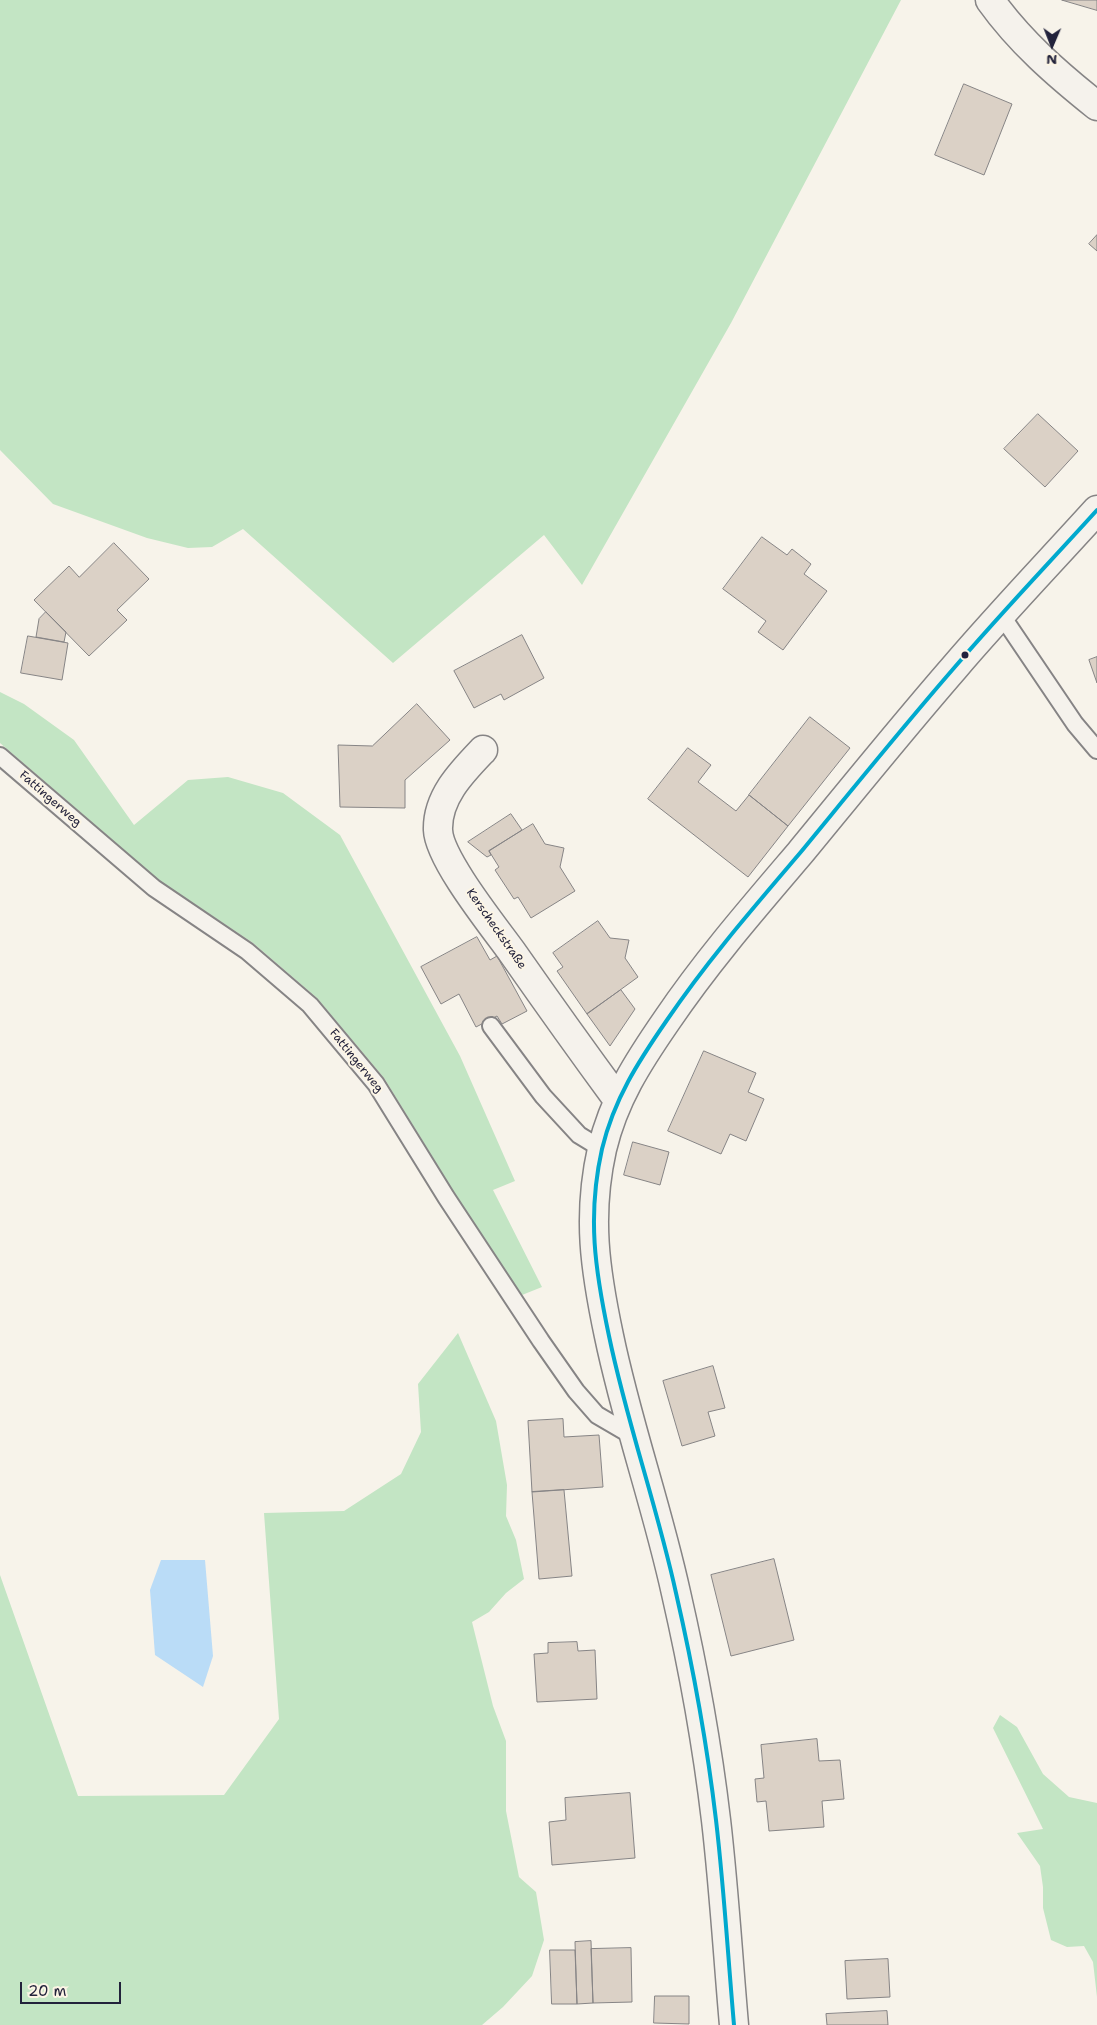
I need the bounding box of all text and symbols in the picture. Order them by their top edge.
north arrow [1027,20,1077,70]
text: N [1046,51,1057,69]
unlabelled marker [960,650,970,660]
street label: Fattingerweg [16,768,84,830]
street label: Kerscheckstraße [463,886,529,972]
street label: Fattingerweg [326,1026,386,1096]
scale bar [22,1972,124,2004]
text: 20 m [28,1981,67,2001]

